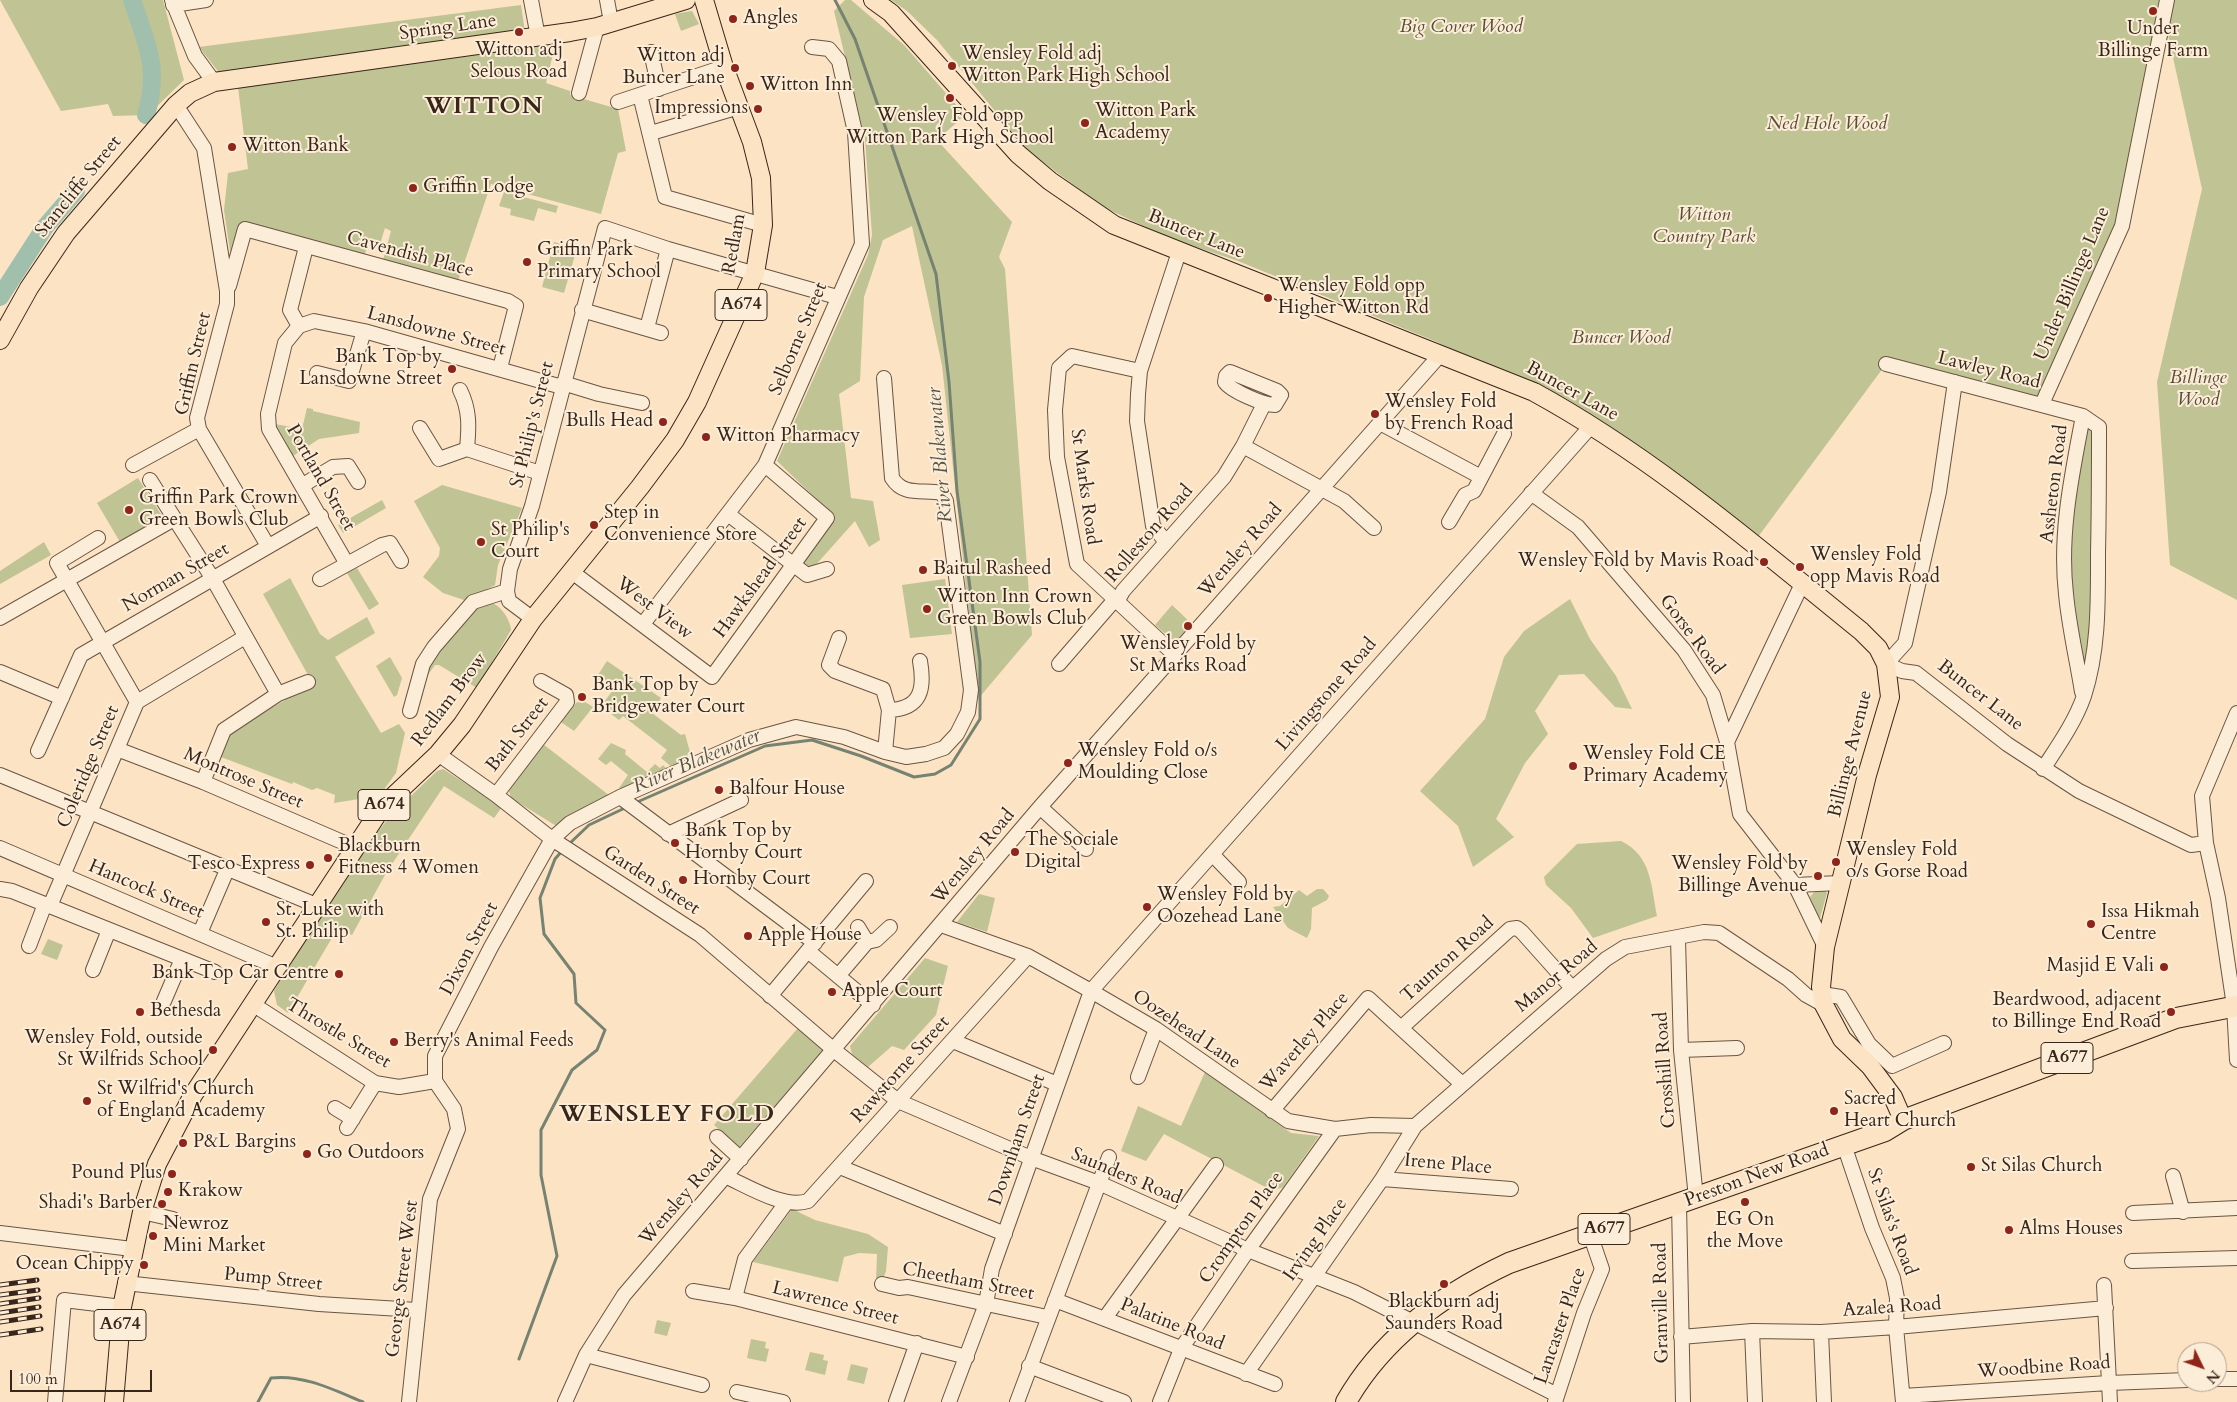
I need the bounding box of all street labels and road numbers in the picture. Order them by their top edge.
street label: Spring Lane [398,10,498,46]
street label: Stancliffe Street [31,132,127,242]
street label: Under Billinge Lane [2030,204,2116,364]
street label: Buncer Lane [1144,205,1248,265]
street label: Redlam [718,212,752,276]
street label: Cavendish Place [344,227,476,283]
street label: Selborne Street [765,279,833,399]
road number: A674 [715,290,767,320]
street label: Lansdowne Street [364,303,508,361]
street label: Griffin Street [171,310,217,418]
street label: Lawley Road [1935,347,2043,395]
street label: Buncer Lane [1522,357,1622,427]
street label: St Philip's Street [506,359,560,491]
street label: Portland Street [280,421,360,535]
street label: Assheton Road [2036,423,2074,545]
street label: St Marks Road [1065,427,1103,547]
street label: Rolleston Road [1101,480,1199,588]
street label: Wensley Road [1194,499,1288,603]
street label: Hawkshead Street [709,513,813,643]
street label: Norman Street [119,538,233,618]
street label: West View [611,573,697,645]
street label: Gorse Road [1654,591,1728,679]
street label: Livingstone Road [1272,634,1382,756]
street label: Redlam Brow [407,649,493,751]
street label: Buncer Lane [1933,655,2027,737]
street label: Billinge Avenue [1824,688,1878,820]
street label: Bath Street [482,693,554,777]
street label: Coleridge Street [53,702,125,832]
street label: Montrose Street [180,744,306,814]
road number: A674 [358,790,410,820]
street label: Wensley Road [928,805,1020,909]
street label: Garden Street [598,841,704,921]
street label: Hancock Street [85,855,207,925]
street label: Dixon Street [436,899,504,999]
street label: Taunton Road [1397,912,1499,1008]
street label: Manor Road [1511,936,1603,1018]
street label: Oozehead Lane [1128,985,1244,1075]
street label: Waverley Place [1256,988,1354,1096]
street label: Throstle Street [281,994,395,1074]
street label: Crosshill Road [1651,1011,1681,1129]
street label: Rawstorne Street [847,1012,955,1128]
road number: A677 [2041,1042,2093,1074]
street label: Downham Street [985,1071,1051,1209]
street label: Preston New Road [1682,1139,1832,1213]
street label: Saunders Road [1067,1143,1185,1211]
street label: Wensley Road [635,1147,729,1251]
street label: Irene Place [1403,1150,1493,1180]
street label: St Silas's Road [1861,1165,1921,1279]
street label: Crompton Place [1195,1168,1289,1288]
street label: Irving Place [1279,1194,1353,1286]
street label: George Street West [382,1199,424,1359]
road number: A677 [1578,1214,1630,1244]
street label: Granville Road [1650,1242,1674,1364]
street label: Cheetham Street [900,1258,1036,1306]
street label: Pump Street [223,1264,323,1296]
street label: Lancaster Place [1530,1265,1592,1387]
street label: Lawrence Street [769,1277,901,1331]
street label: Azalea Road [1842,1293,1942,1323]
street label: Palatine Road [1117,1294,1227,1356]
road number: A674 [94,1310,146,1340]
street label: Woodbine Road [1977,1352,2111,1384]

